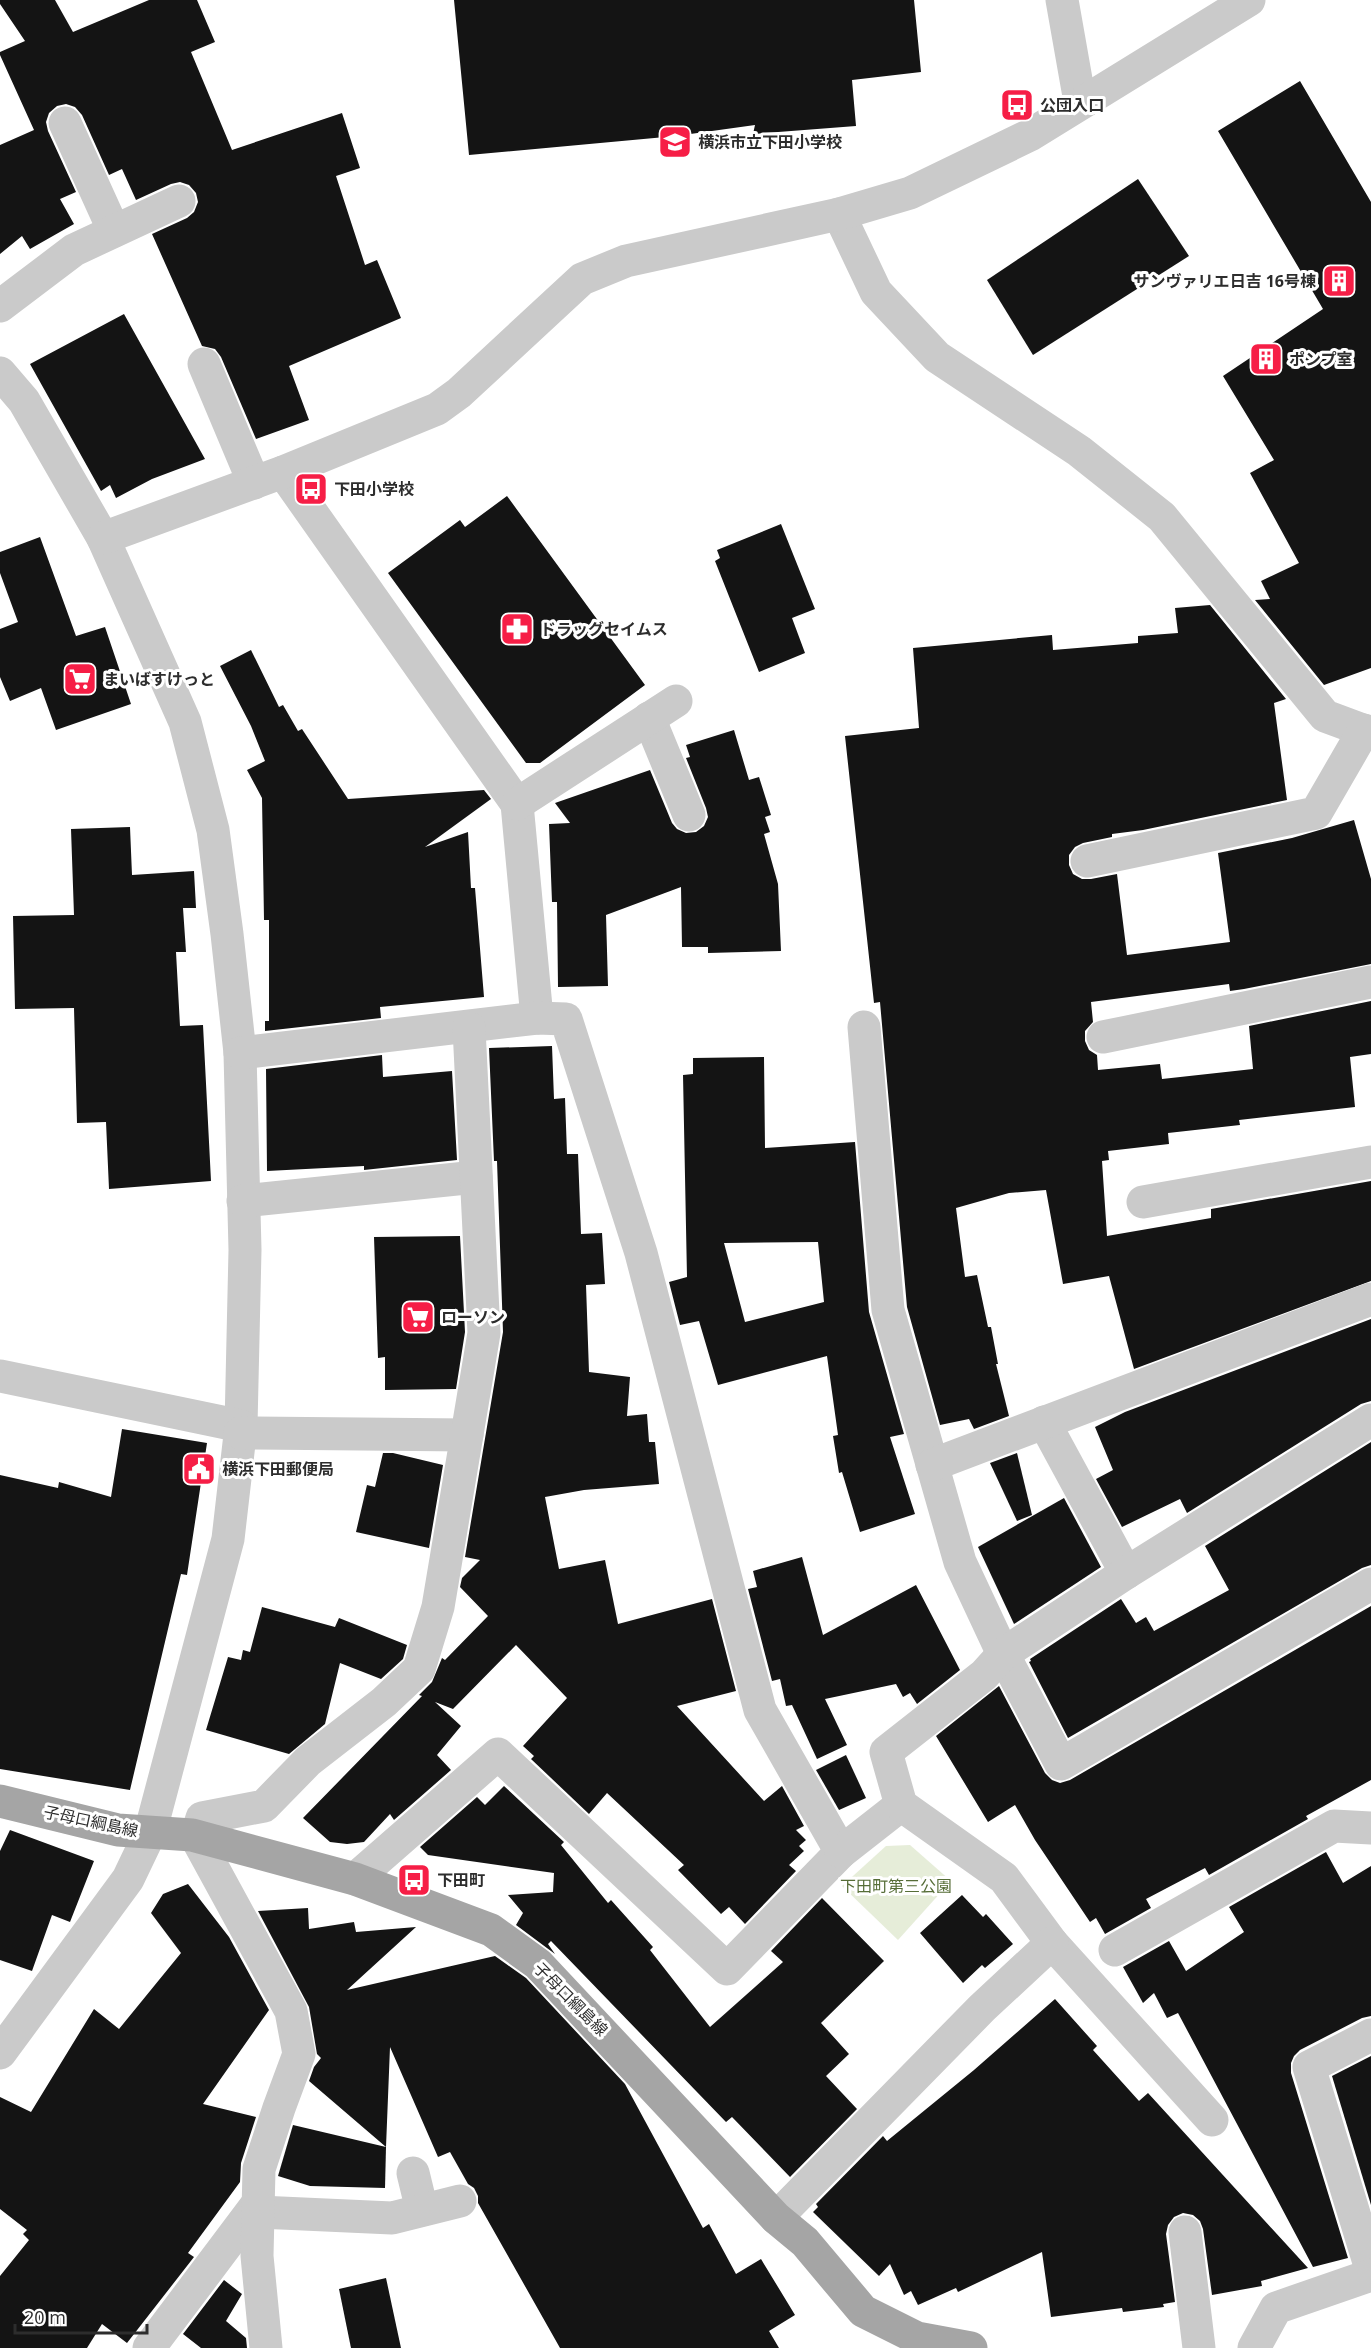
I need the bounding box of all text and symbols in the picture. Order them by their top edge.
bus stop icon: 公団入口 [999,87,1035,123]
place label: 公団入口 [1040,94,1104,116]
school or university icon: 横浜市立下田小学校 [657,124,693,160]
place label: 横浜市立下田小学校 [698,131,842,153]
building icon: サンヴァリエ日吉 16号棟 [1321,263,1357,299]
place label: サンヴァリエ日吉 16号棟 [1134,270,1316,292]
building icon: ポンプ室 [1248,341,1284,377]
place label: ポンプ室 [1289,348,1353,370]
bus stop icon: 下田小学校 [293,471,329,507]
place label: 下田小学校 [334,478,414,500]
pharmacy icon: ドラッグセイムス [499,611,535,647]
place label: ドラッグセイムス [540,618,668,640]
supermarket icon: まいばすけっと [62,661,98,697]
place label: まいばすけっと [103,668,215,690]
supermarket icon: ローソン [400,1299,436,1335]
place label: ローソン [441,1306,505,1328]
public building icon: 横浜下田郵便局 [181,1451,217,1487]
place label: 横浜下田郵便局 [222,1458,334,1480]
street label: 子母口綱島線 [42,1800,140,1842]
bus stop icon: 下田町 [396,1862,432,1898]
place label: 下田町 [437,1869,485,1891]
park label: 下田町第三公園 [840,1875,952,1897]
street label: 子母口綱島線 [529,1957,613,2041]
scale bar [15,2297,147,2335]
text: 20 m [24,2305,66,2329]

